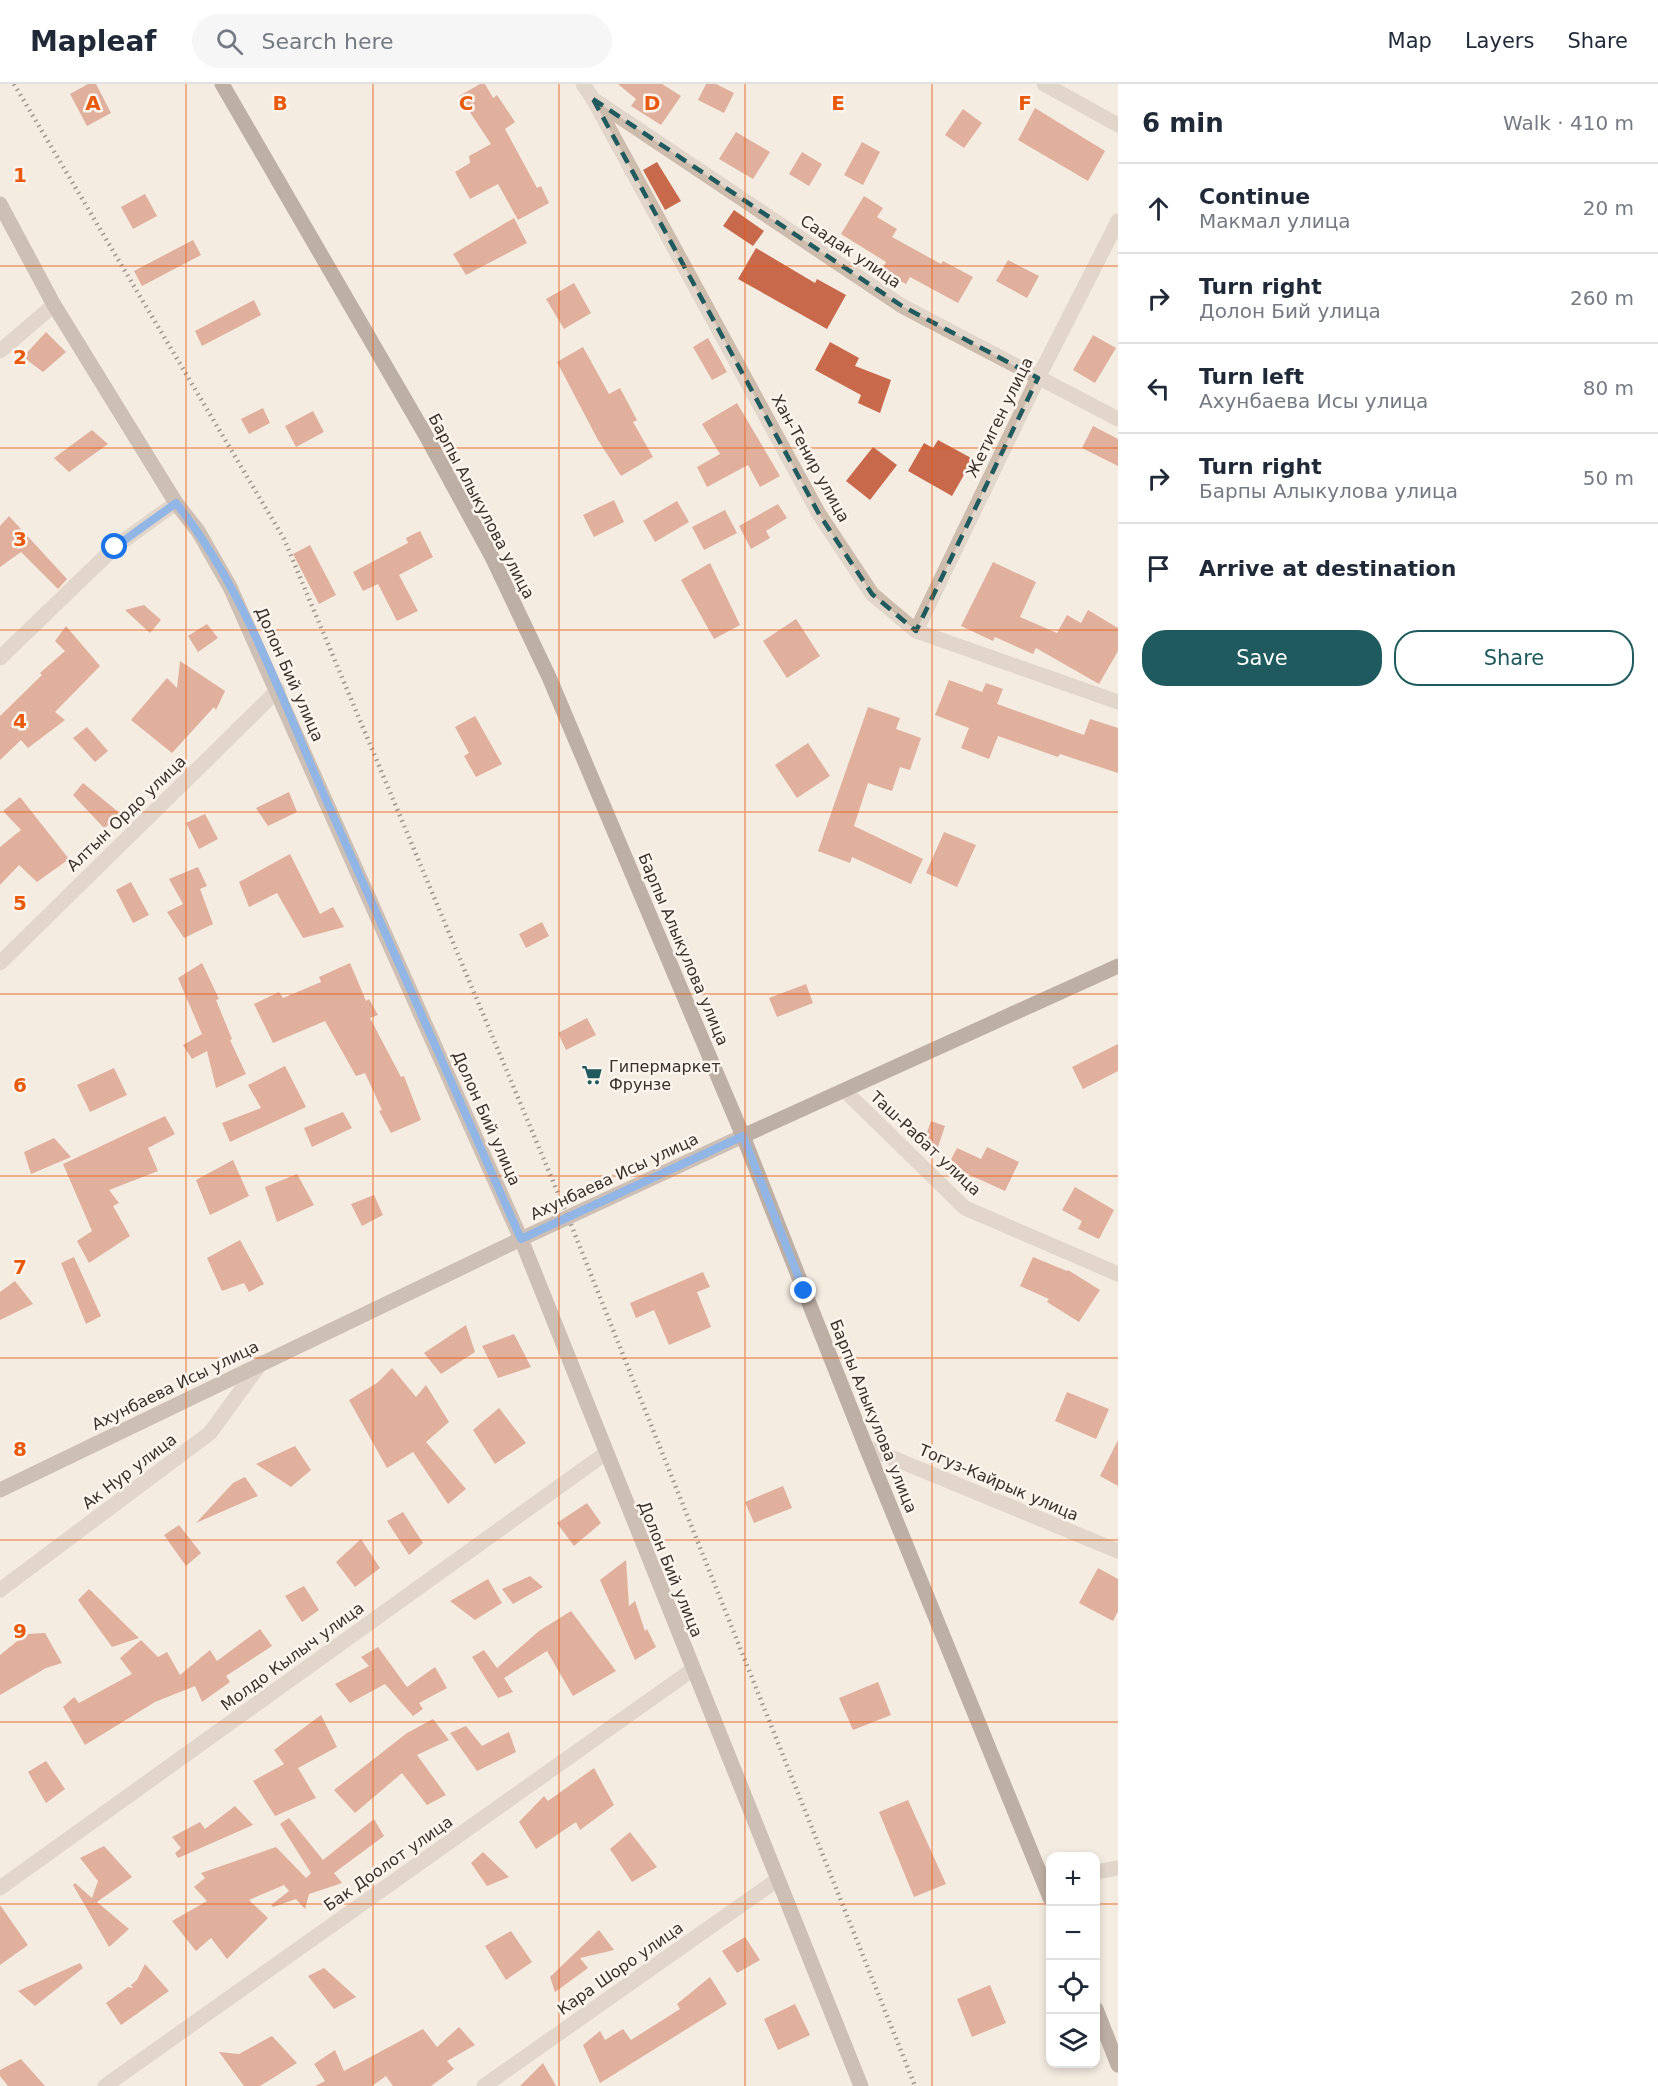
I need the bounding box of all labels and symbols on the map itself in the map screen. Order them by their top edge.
text: A [85,91,101,115]
text: B [272,91,288,115]
text: C [459,91,473,115]
text: D [644,91,660,115]
text: E [831,91,845,115]
text: F [1018,91,1032,115]
text: 1 [13,163,27,187]
street label: Саадак улица [797,211,905,292]
text: 2 [13,345,27,369]
street label: Жетиген улица [962,354,1037,480]
street label: Хан-Тенир улица [767,391,854,526]
street label: Барпы Алыкулова улица [425,410,539,602]
text: 3 [13,527,27,551]
route start [101,533,127,559]
street label: Долон Бий улица [251,604,328,745]
text: 4 [13,709,27,733]
street label: Алтын Ордо улица [63,752,190,875]
street label: Барпы Алыкулова улица [634,850,733,1048]
text: 5 [13,891,27,915]
street label: Долон Бий улица [448,1048,525,1189]
place label: Гипермаркет Фрунзе [609,1057,720,1094]
supermarket icon: Гипермаркет Фрунзе [580,1063,604,1087]
text: 6 [13,1073,27,1097]
street label: Таш-Рабат улица [866,1087,985,1200]
street label: Ахунбаева Исы улица [527,1129,701,1224]
text: 7 [13,1255,27,1279]
route end [790,1277,816,1303]
street label: Барпы Алыкулова улица [826,1317,921,1516]
street label: Ахунбаева Исы улица [89,1337,262,1434]
street label: Ак Нур улица [78,1430,180,1513]
text: 8 [13,1437,27,1461]
street label: Тогуз-Кайрык улица [915,1440,1082,1525]
street label: Долон Бий улица [634,1498,707,1640]
street label: Молдо Кылыч улица [217,1598,367,1715]
text: 9 [13,1619,27,1643]
street label: Бак Доолот улица [320,1812,456,1915]
street label: Кара Шоро улица [554,1918,687,2019]

